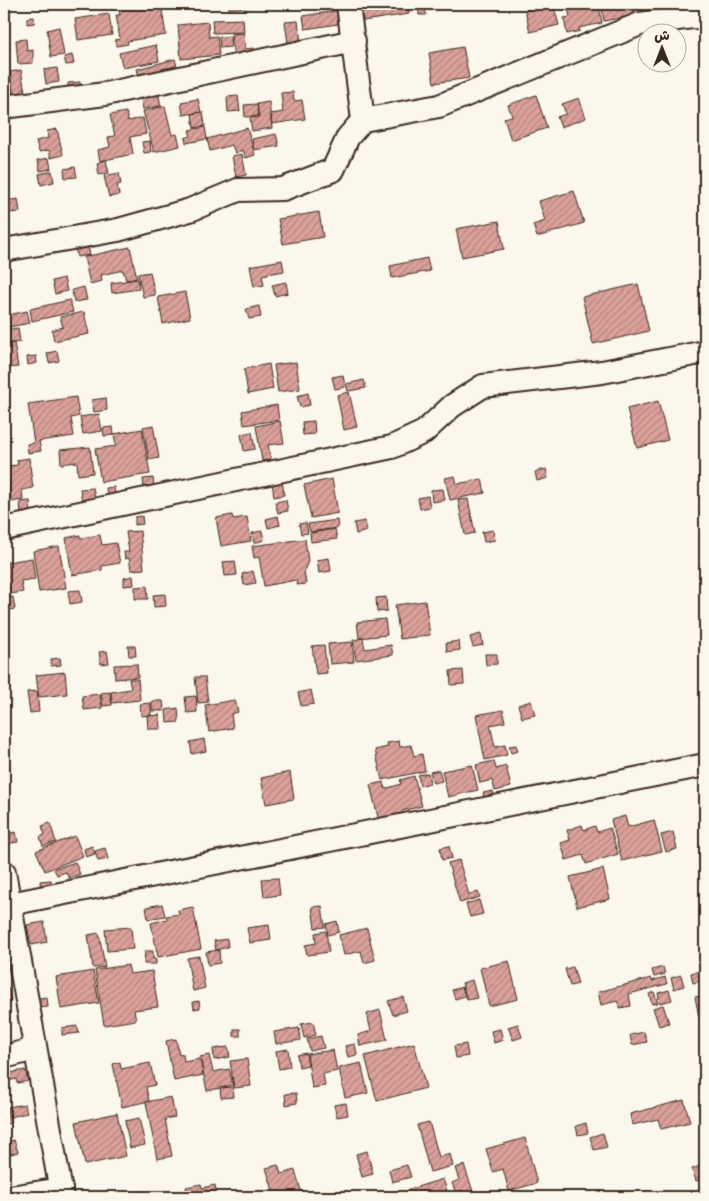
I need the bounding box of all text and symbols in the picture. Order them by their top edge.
north arrow [636,22,686,72]
text: ش [654,27,670,45]

